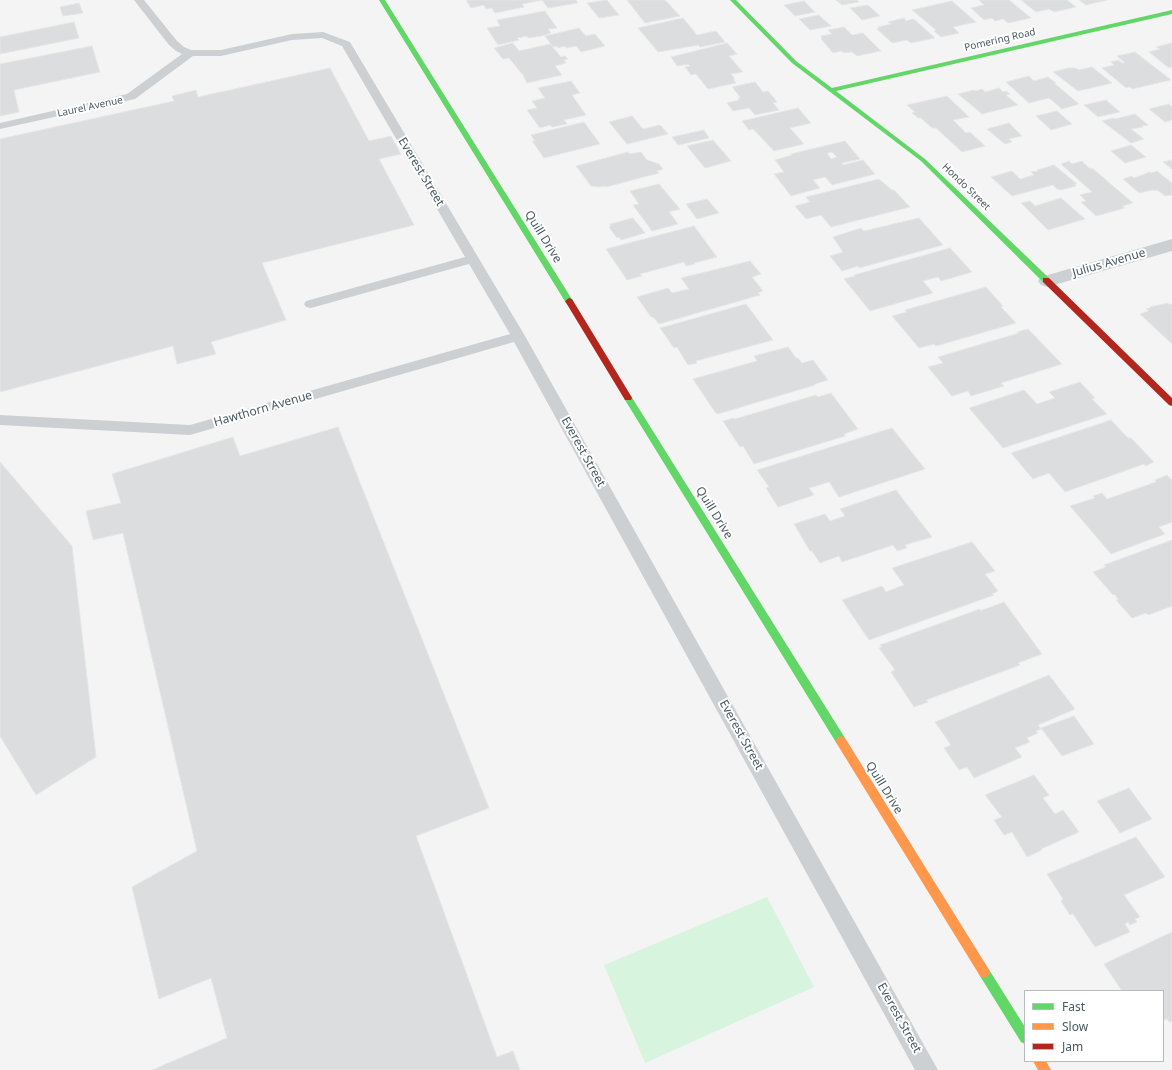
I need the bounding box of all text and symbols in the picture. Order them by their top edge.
street label: Pomering Road [963,26,1037,54]
street label: Laurel Avenue [56,94,124,120]
street label: Everest Street [395,135,447,209]
street label: Hondo Street [939,161,993,213]
street label: Quill Drive [521,208,565,266]
street label: Julius Avenue [1071,246,1147,280]
street label: Hawthorn Avenue [212,388,314,430]
street label: Everest Street [558,415,608,489]
street label: Quill Drive [692,484,736,542]
street label: Everest Street [716,698,766,772]
street label: Quill Drive [862,759,906,817]
street label: Everest Street [874,981,924,1055]
legend [1024,990,1164,1062]
text: Fast [1062,998,1085,1015]
text: Slow [1062,1018,1088,1035]
text: Jam [1062,1038,1083,1055]

